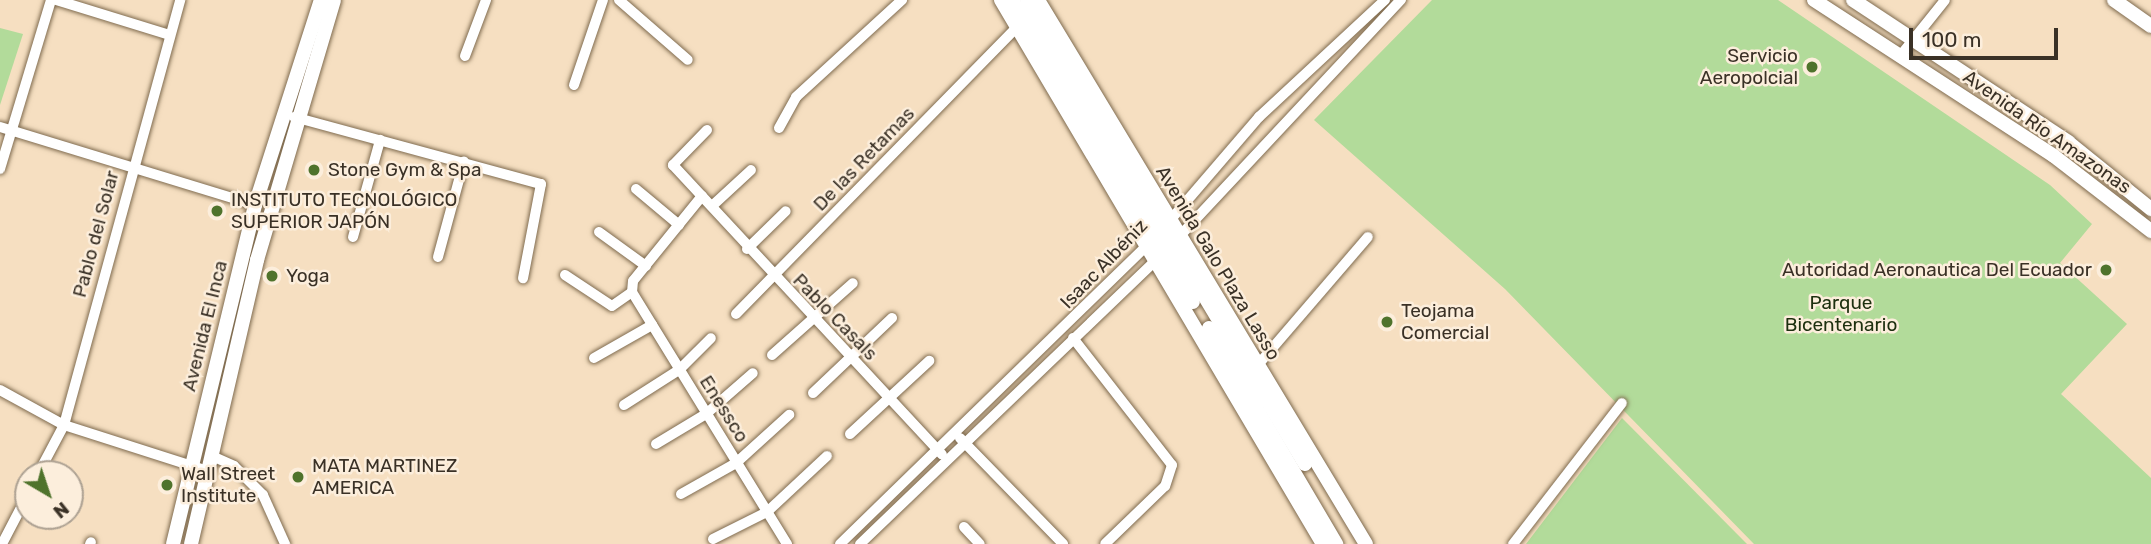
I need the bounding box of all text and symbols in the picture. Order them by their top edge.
scale bar [1913,14,2062,58]
text: 100 m [1922,27,1981,52]
place label: Servicio Aeropolcial [1700,45,1798,89]
marker: Servicio Aeropolcial [1804,59,1820,75]
street label: Avenida Río Amazonas [1958,65,2136,199]
street label: De las Retamas [809,102,919,216]
place label: Stone Gym & Spa [328,159,481,181]
marker: Stone Gym & Spa [306,162,322,178]
street label: Avenida Galo Plaza Lasso [1151,162,1285,364]
street label: Pablo del Solar [68,168,124,300]
place label: INSTITUTO TECNOLÓGICO SUPERIOR JAPÓN [231,189,458,233]
marker: INSTITUTO TECNOLÓGICO SUPERIOR JAPÓN [209,203,225,219]
street label: Isaac Albéniz [1055,214,1153,314]
street label: Avenida El Inca [178,258,232,394]
place label: Autoridad Aeronautica Del Ecuador [1782,259,2092,281]
marker: Autoridad Aeronautica Del Ecuador [2098,262,2114,278]
place label: Yoga [286,265,329,287]
marker: Yoga [264,268,280,284]
street label: Pablo Casals [788,269,882,365]
park label: Parque Bicentenario [1785,292,1897,336]
place label: Teojama Comercial [1401,300,1489,344]
marker: Teojama Comercial [1379,314,1395,330]
street label: Enessco [695,371,753,447]
place label: MATA MARTINEZ AMERICA [312,455,458,499]
north arrow [14,460,84,530]
place label: Wall Street Institute [181,463,275,507]
marker: MATA MARTINEZ AMERICA [290,469,306,485]
marker: Wall Street Institute [159,477,175,493]
text: N [49,497,74,523]

